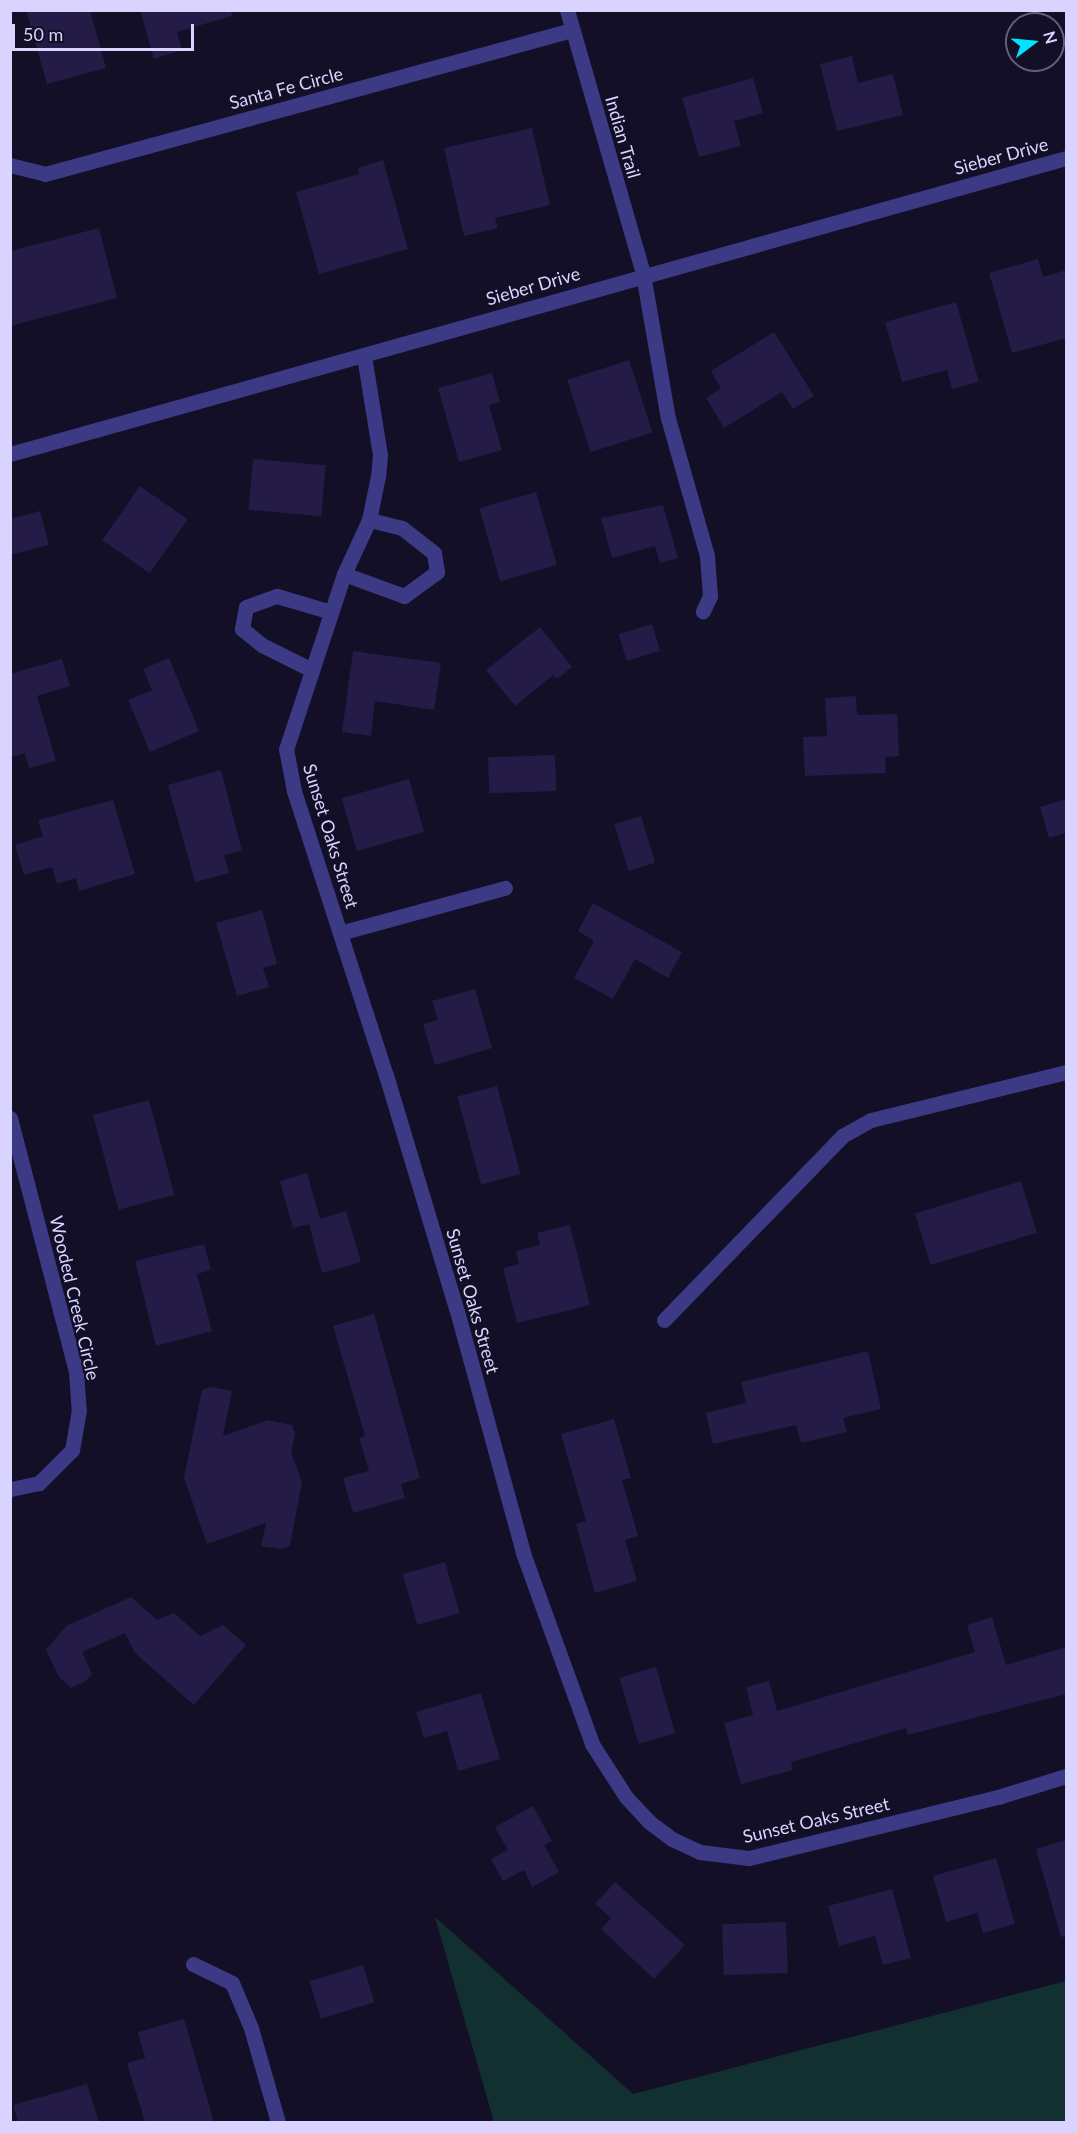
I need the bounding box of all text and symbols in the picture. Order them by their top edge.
scale bar [15,12,196,50]
north arrow [1005,12,1065,72]
text: 50 m [23,23,63,45]
text: N [1040,29,1062,46]
street label: Santa Fe Circle [227,62,345,114]
street label: Indian Trail [601,93,645,181]
street label: Sieber Drive [951,133,1051,179]
street label: Sieber Drive [483,262,583,310]
street label: Sunset Oaks Street [299,761,363,911]
street label: Wooded Creek Circle [46,1214,104,1382]
street label: Sunset Oaks Street [442,1226,504,1376]
street label: Sunset Oaks Street [740,1793,892,1847]

